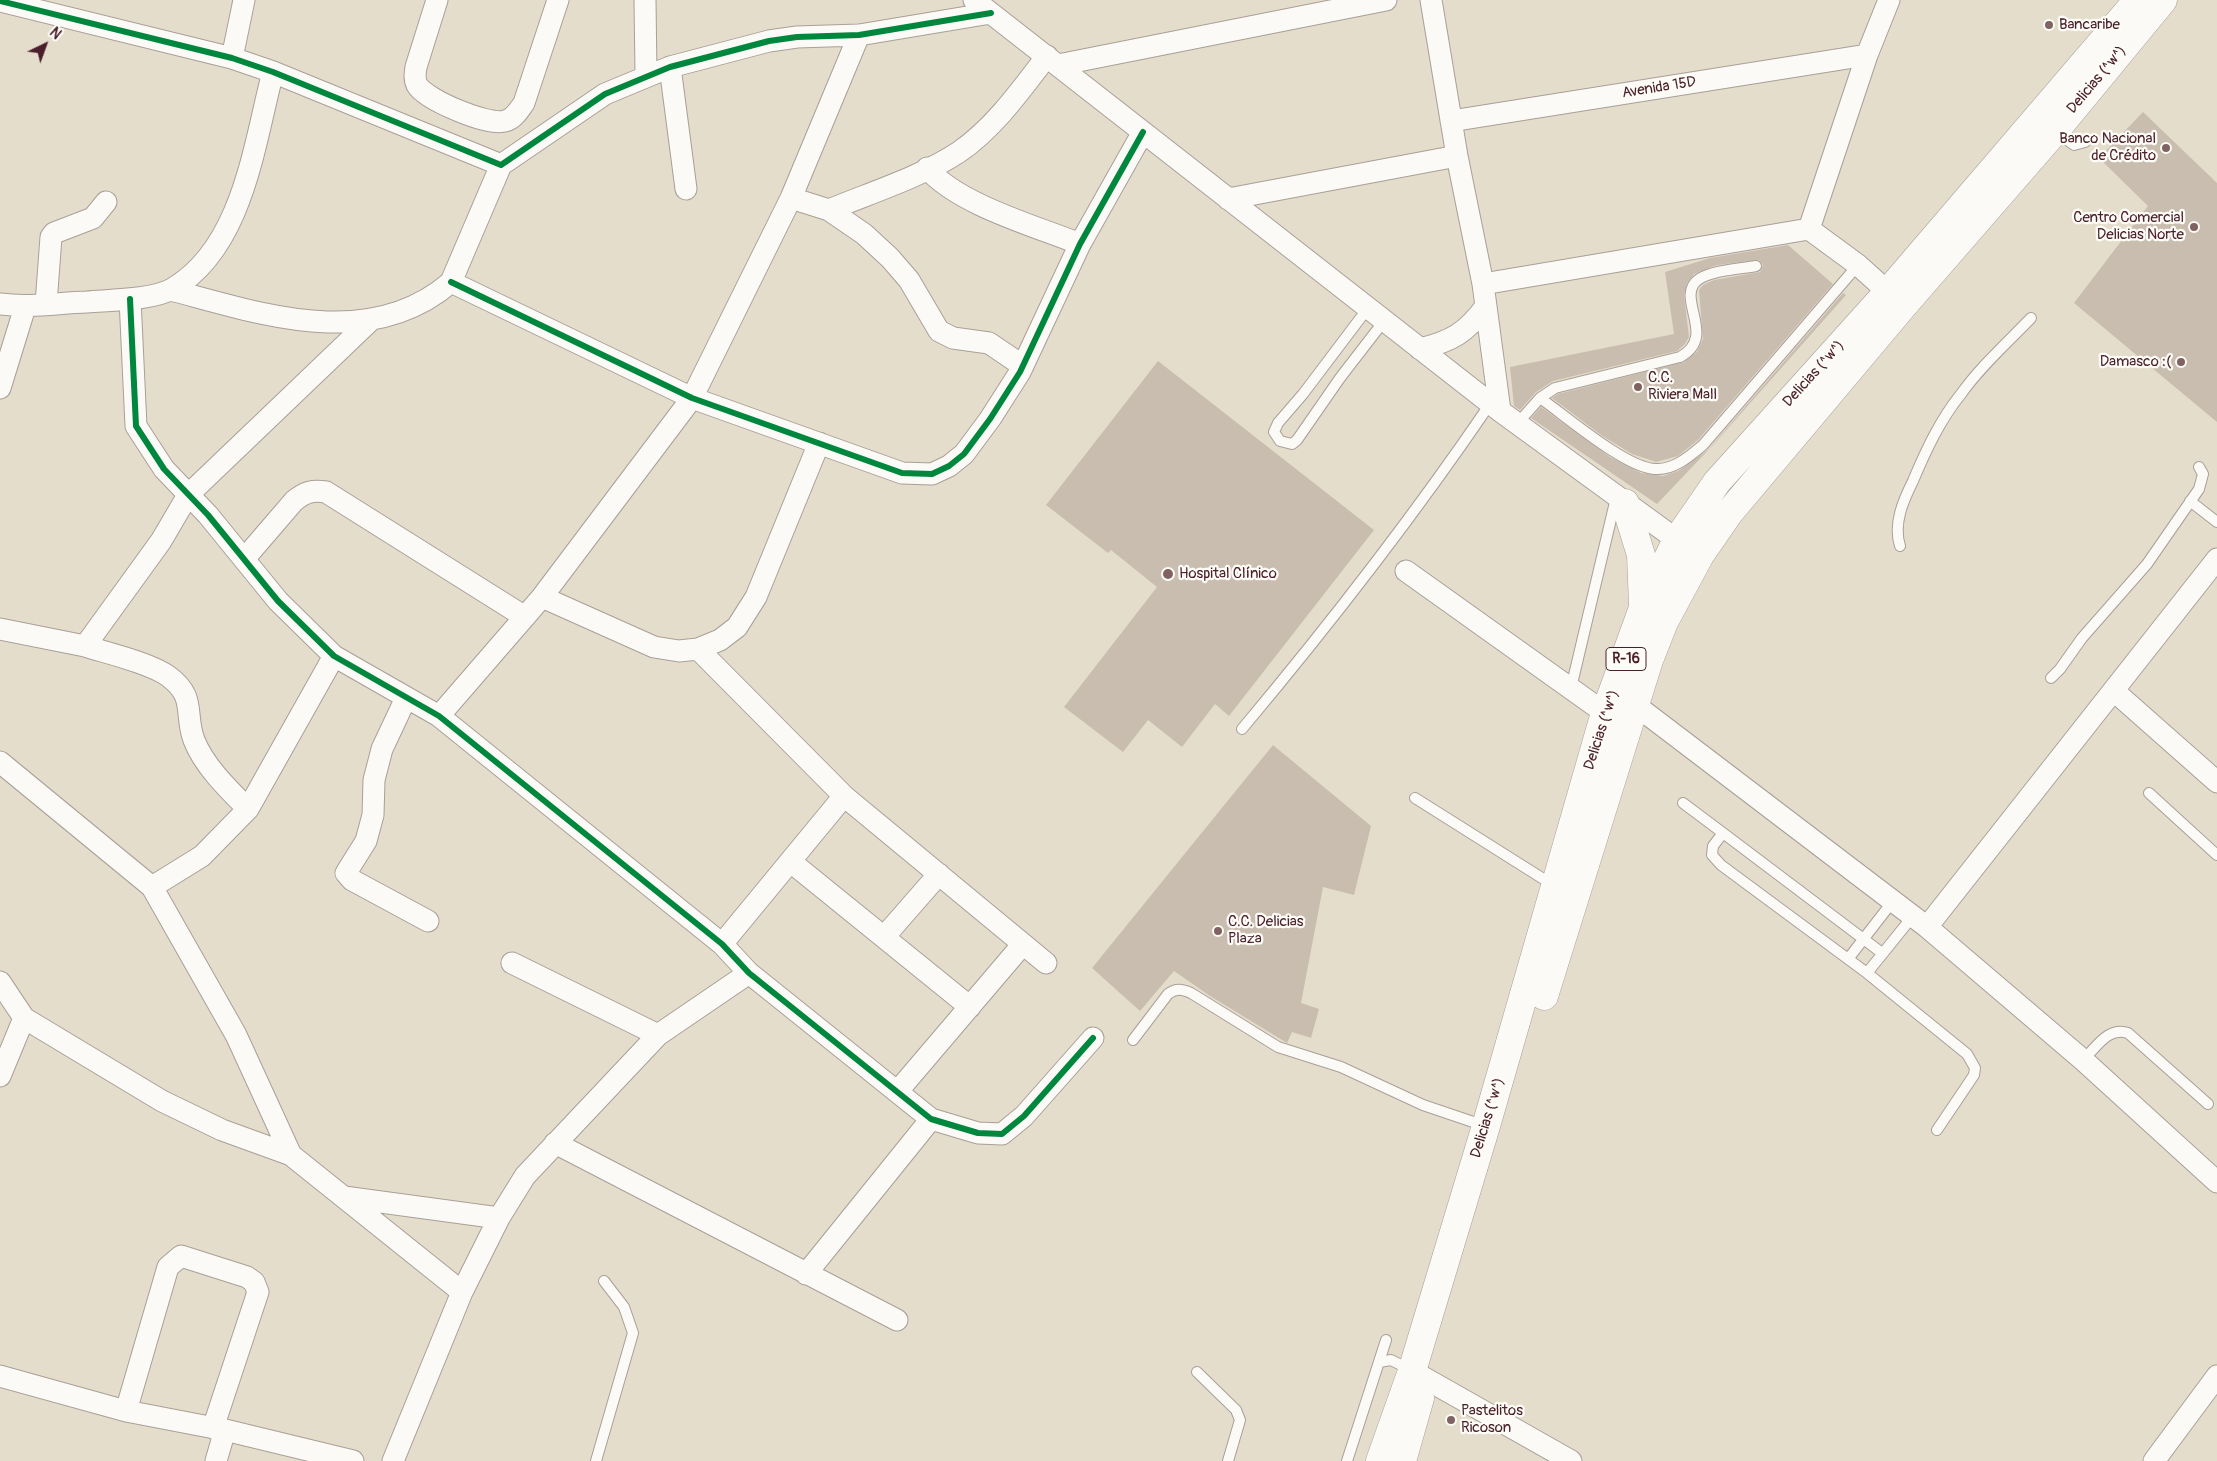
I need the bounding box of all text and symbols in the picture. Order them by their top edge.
place label: Bancaribe [2059,16,2120,34]
marker: Bancaribe [2043,19,2055,31]
north arrow [20,20,70,70]
text: N [46,24,65,43]
street label: Delicias (^w^) [2063,42,2131,118]
street label: Avenida 15D [1621,73,1697,103]
place label: Banco Nacional de Crédito [2059,130,2156,165]
marker: Banco Nacional de Crédito [2160,142,2172,154]
place label: Centro Comercial Delicias Norte [2073,209,2184,244]
marker: Centro Comercial Delicias Norte [2188,221,2200,233]
street label: Delicias (^w^) [1779,337,1849,411]
place label: Damasco :( [2100,353,2171,371]
marker: Damasco :( [2175,356,2187,368]
place label: C.C. Riviera Mall [1648,369,1717,404]
marker: C.C. Riviera Mall [1632,381,1644,393]
place label: Hospital Clínico [1179,565,1277,583]
marker: Hospital Clínico [1161,567,1175,581]
road number: R-16 [1606,648,1646,671]
street label: Delicias (^w^) [1581,688,1623,772]
place label: C.C. Delicias Plaza [1228,913,1303,948]
marker: C.C. Delicias Plaza [1212,925,1224,937]
street label: Delicias (^w^) [1467,1076,1509,1160]
place label: Pastelitos Ricoson [1461,1402,1523,1437]
marker: Pastelitos Ricoson [1445,1414,1457,1426]

